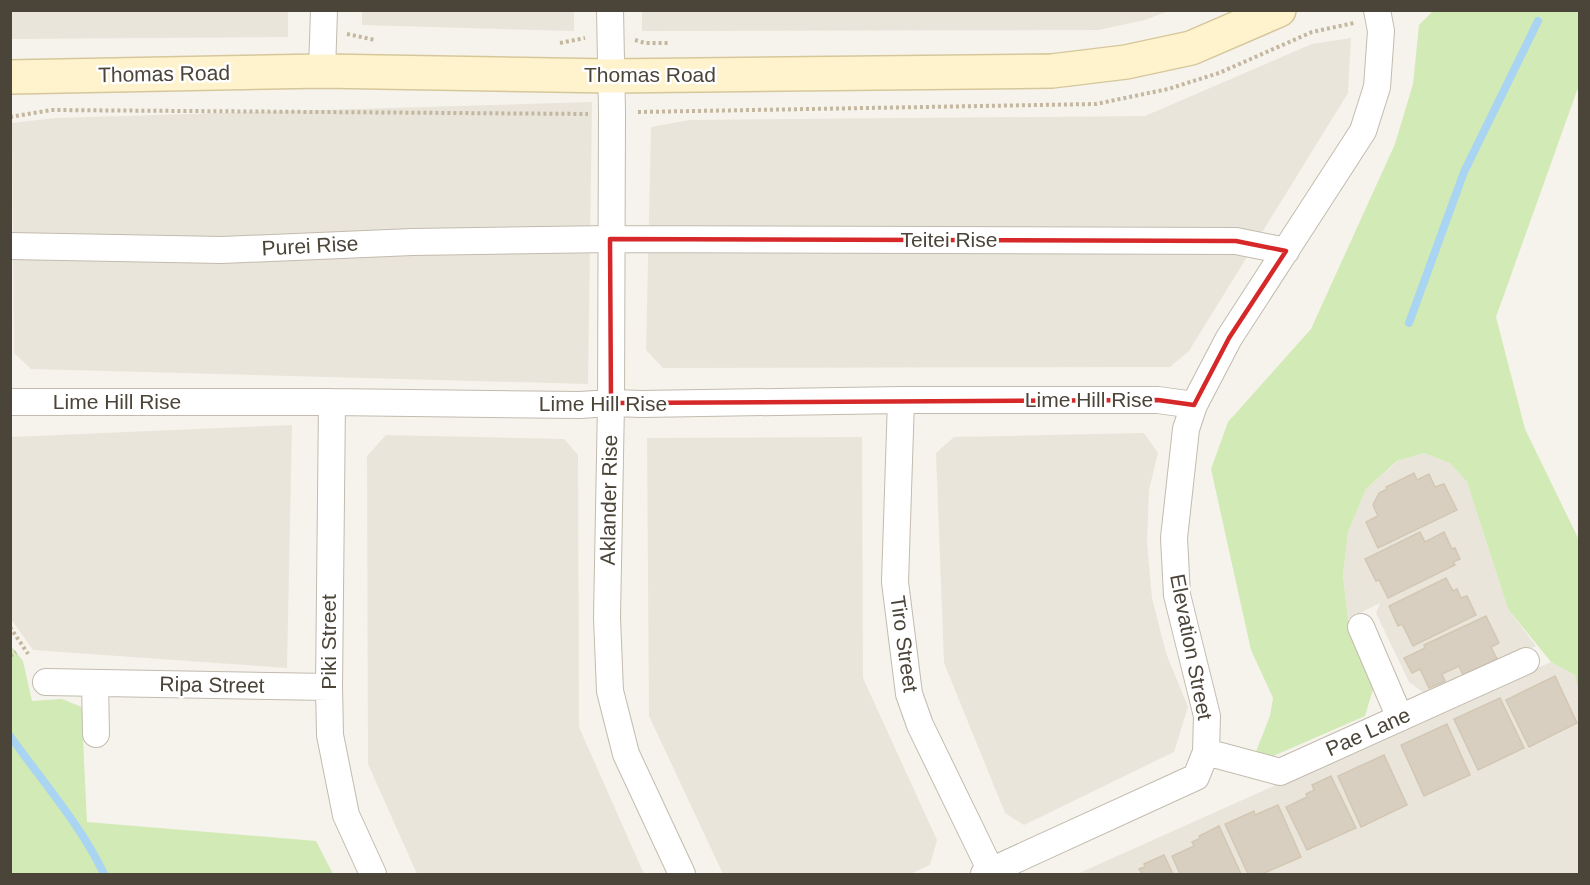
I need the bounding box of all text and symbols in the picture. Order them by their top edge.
street label: Thomas Road [98,61,230,86]
street label: Thomas Road [584,63,716,86]
street label: Teitei Rise [901,228,997,251]
street label: Purei Rise [261,231,359,260]
street label: Lime Hill Rise [1025,388,1153,411]
street label: Lime Hill Rise [53,390,181,413]
street label: Lime Hill Rise [539,392,667,415]
street label: Aklander Rise [596,434,621,566]
street label: Elevation Street [1166,572,1217,722]
street label: Piki Street [317,594,340,690]
street label: Tiro Street [886,594,923,694]
street label: Ripa Street [159,672,265,697]
street label: Pae Lane [1322,703,1414,760]

